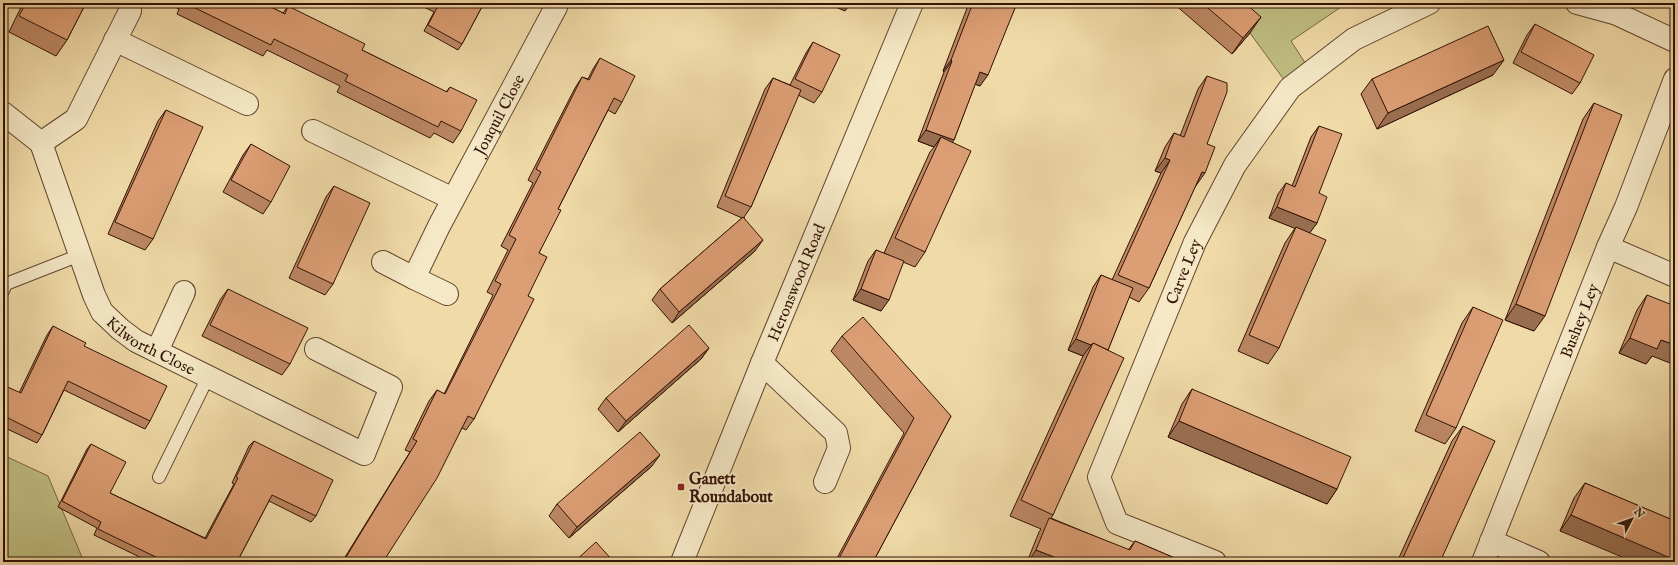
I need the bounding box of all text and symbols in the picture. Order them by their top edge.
street label: Jonquil Close [470,72,530,161]
street label: Heronswood Road [764,221,831,345]
street label: Carve Ley [1163,236,1207,308]
street label: Bushey Ley [1557,281,1605,361]
street label: Kilworth Close [101,313,198,381]
place label: Ganett Roundabout [689,470,773,508]
marker: Ganett Roundabout [676,482,686,492]
north arrow [1612,499,1652,539]
text: N [1630,504,1648,522]

